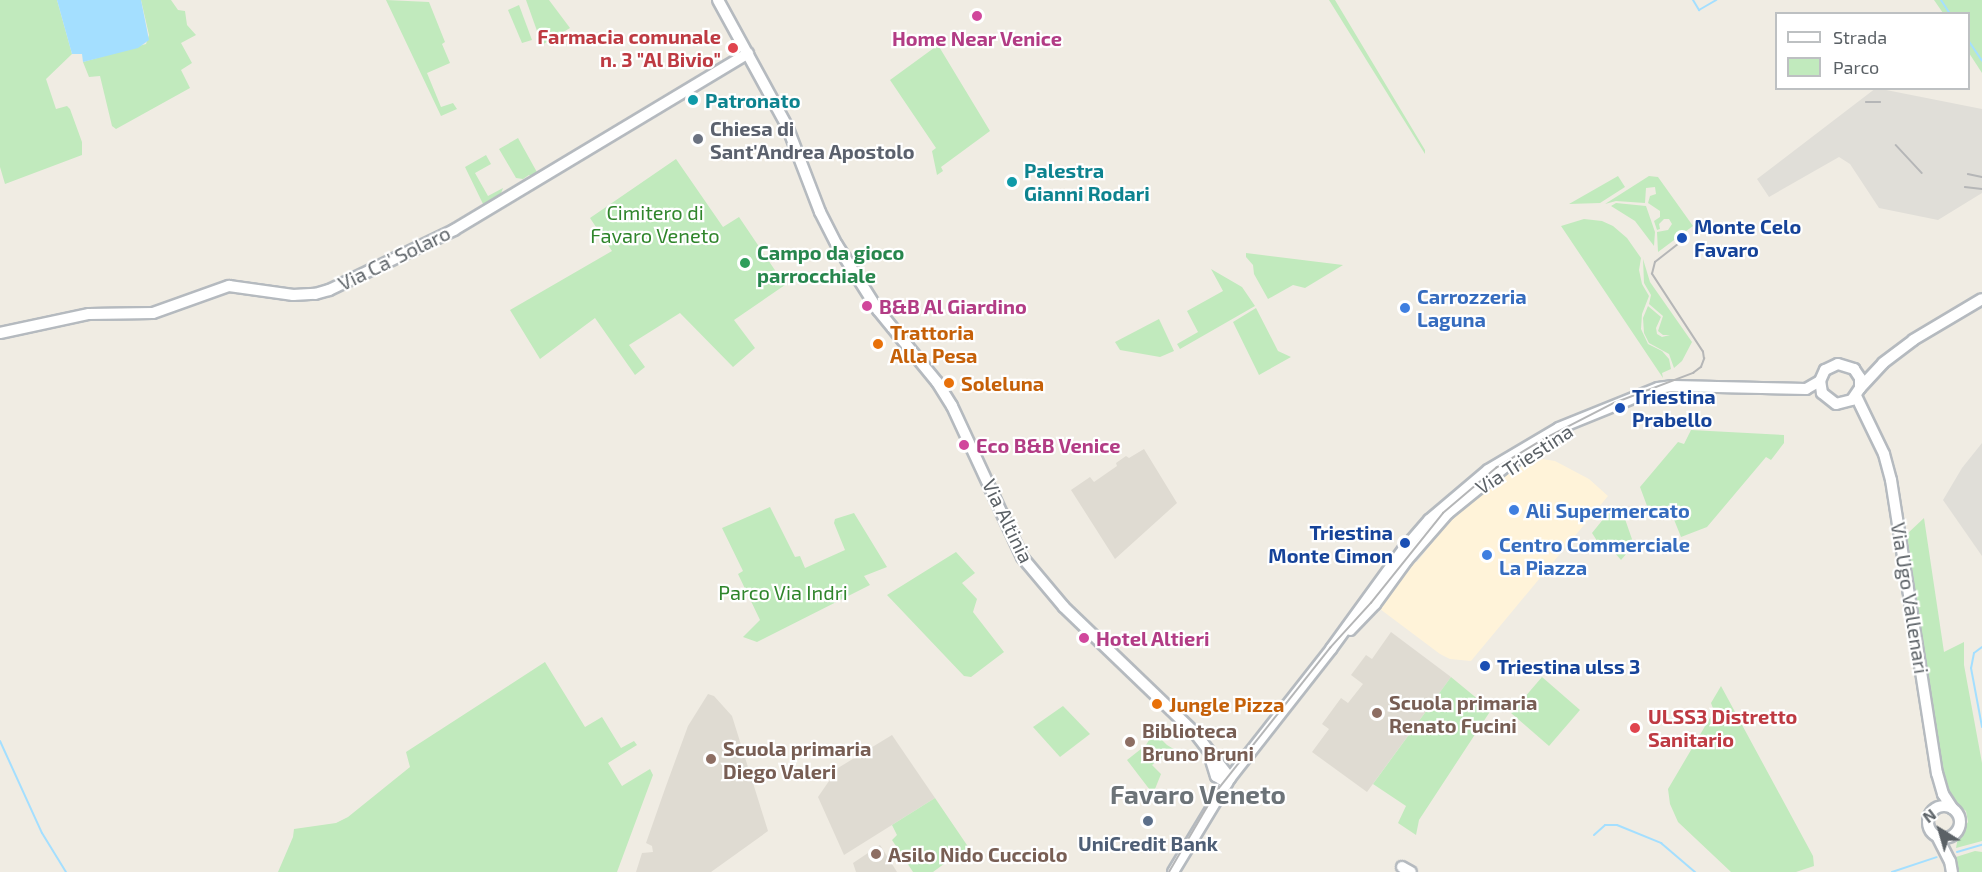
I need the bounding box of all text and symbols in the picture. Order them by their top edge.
marker: Home Near Venice [970,9,984,23]
legend [1775,12,1970,90]
place label: Farmacia comunale n. 3 "Al Bivio" [537,24,721,71]
place label: Home Near Venice [891,26,1063,50]
text: Strada [1833,26,1887,48]
marker: Farmacia comunale n. 3 "Al Bivio" [726,41,740,55]
text: Parco [1833,56,1879,78]
place label: Patronato [705,88,800,112]
marker: Patronato [686,93,700,107]
place label: Chiesa di Sant'Andrea Apostolo [710,116,915,163]
marker: Chiesa di Sant'Andrea Apostolo [691,132,705,146]
place label: Palestra Gianni Rodari [1024,158,1150,205]
marker: Palestra Gianni Rodari [1005,175,1019,189]
park label: Cimitero di Favaro Veneto [590,200,720,247]
place label: Monte Celo Favaro [1694,214,1801,261]
street label: Via Ca' Solaro [334,220,454,296]
marker: Monte Celo Favaro [1675,231,1689,245]
place label: Campo da gioco parrocchiale [757,240,904,287]
marker: Campo da gioco parrocchiale [738,256,752,270]
place label: Carrozzeria Laguna [1417,284,1527,331]
place label: B&B Al Giardino [879,294,1028,318]
marker: B&B Al Giardino [860,299,874,313]
marker: Carrozzeria Laguna [1398,301,1412,315]
place label: Trattoria Alla Pesa [890,320,977,367]
marker: Trattoria Alla Pesa [871,337,885,351]
place label: Soleluna [961,371,1044,395]
marker: Soleluna [942,376,956,390]
place label: Triestina Prabello [1632,384,1716,431]
marker: Triestina Prabello [1613,401,1627,415]
street label: Via Triestina [1471,419,1577,499]
place label: Eco B&B Venice [976,433,1121,457]
marker: Eco B&B Venice [957,438,971,452]
street label: Via Altinia [977,475,1039,567]
place label: Ali Supermercato [1526,498,1690,522]
marker: Ali Supermercato [1507,503,1521,517]
place label: Triestina Monte Cimon [1268,520,1393,567]
street label: Via Ugo Vallenari [1886,520,1934,676]
place label: Centro Commerciale La Piazza [1499,532,1690,579]
marker: Triestina Monte Cimon [1398,536,1412,550]
marker: Centro Commerciale La Piazza [1480,548,1494,562]
park label: Parco Via Indri [718,580,848,604]
place label: Hotel Altieri [1096,626,1210,650]
marker: Hotel Altieri [1077,631,1091,645]
place label: Triestina ulss 3 [1497,654,1640,678]
marker: Triestina ulss 3 [1478,659,1492,673]
place label: Scuola primaria Renato Fucini [1389,690,1537,737]
place label: Jungle Pizza [1169,692,1284,716]
marker: Jungle Pizza [1150,697,1164,711]
place label: ULSS3 Distretto Sanitario [1648,704,1797,751]
marker: Scuola primaria Renato Fucini [1370,706,1384,720]
place label: Biblioteca Bruno Bruni [1142,718,1254,765]
marker: ULSS3 Distretto Sanitario [1626,719,1644,737]
marker: Biblioteca Bruno Bruni [1123,735,1137,749]
place label: Scuola primaria Diego Valeri [723,736,871,783]
marker: Scuola primaria Diego Valeri [704,752,718,766]
district label: Favaro Veneto [1110,778,1286,810]
north arrow [1910,800,1970,860]
text: N [1919,804,1939,826]
marker: UniCredit Bank [1141,814,1155,828]
place label: UniCredit Bank [1078,831,1218,855]
place label: Asilo Nido Cucciolo [888,842,1067,866]
marker: Asilo Nido Cucciolo [869,847,883,861]

